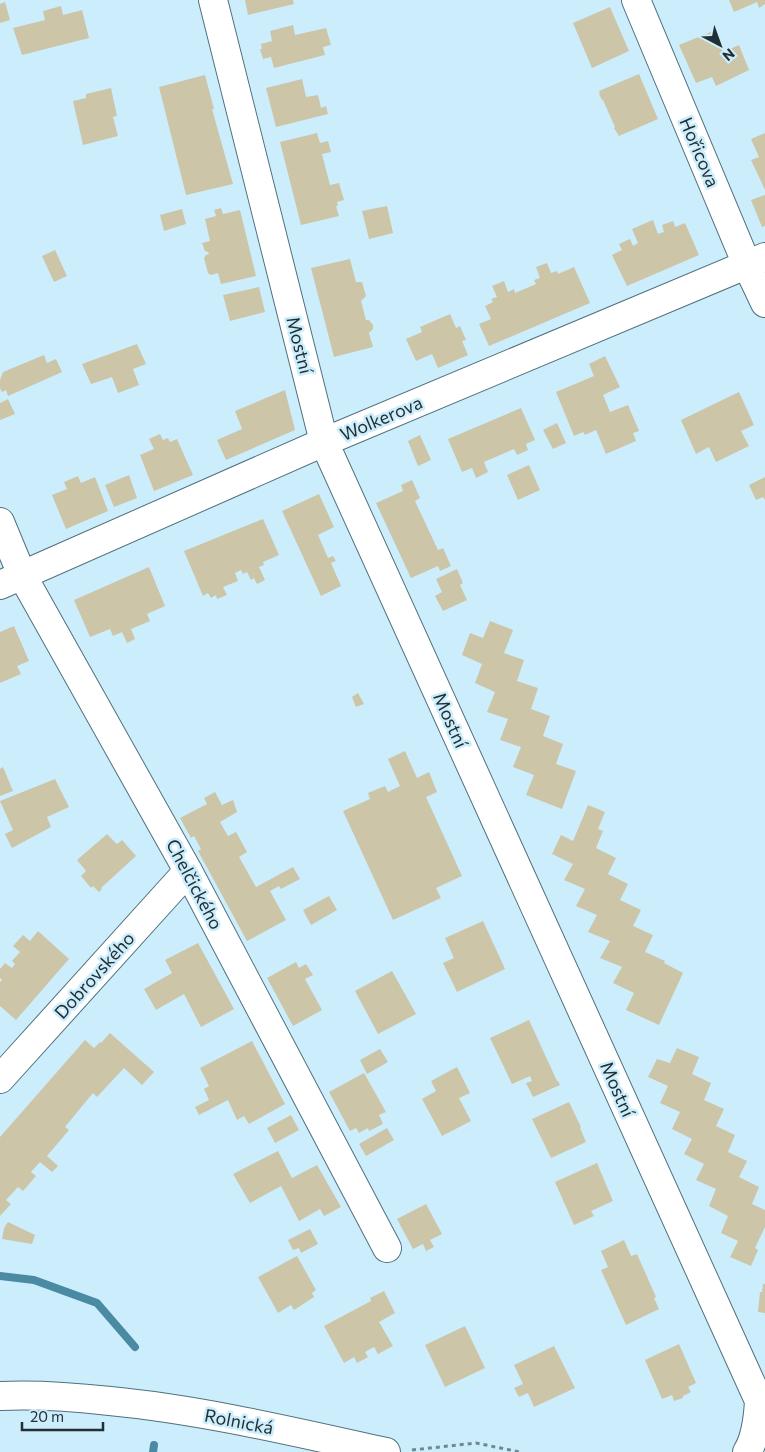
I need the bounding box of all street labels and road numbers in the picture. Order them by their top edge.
street label: Hořicova [675,114,725,190]
street label: Mostní [282,314,318,377]
street label: Wolkerova [337,391,425,445]
street label: Mostní [429,689,473,752]
street label: Chelčického [162,835,228,933]
street label: Dobrovského [49,927,139,1023]
street label: Mostní [596,1058,640,1121]
street label: Rolnická [203,1404,275,1438]

